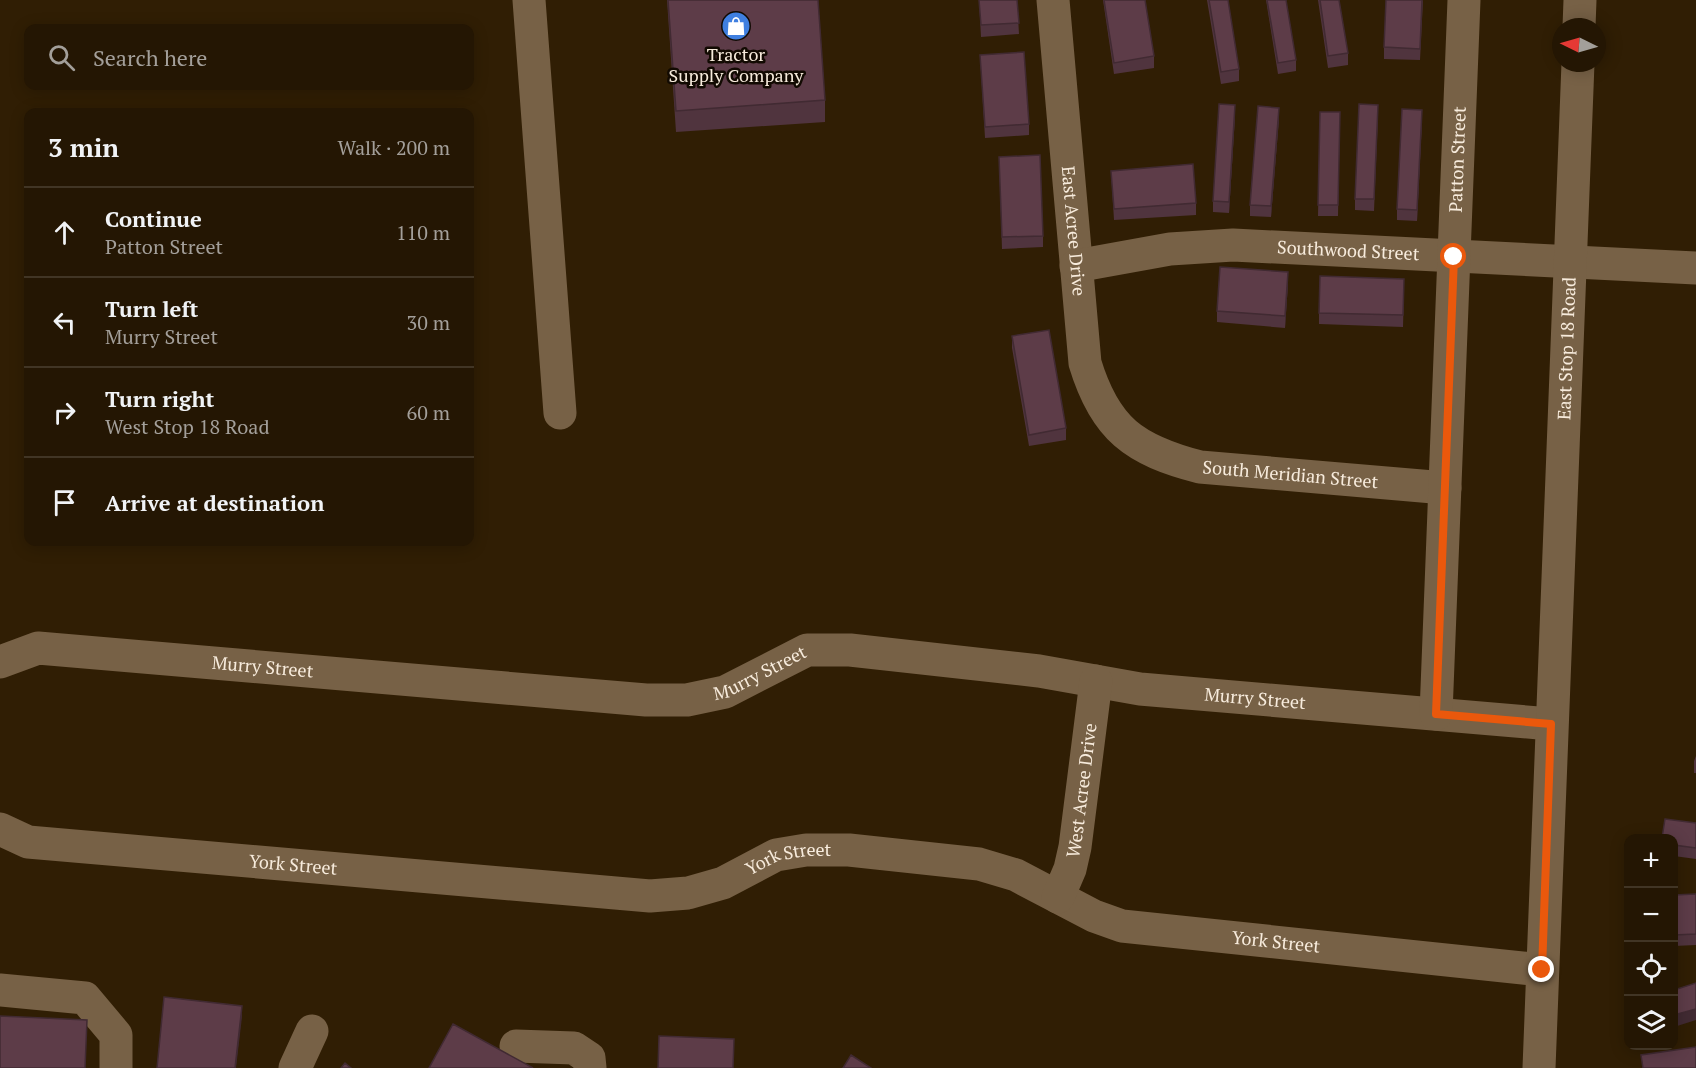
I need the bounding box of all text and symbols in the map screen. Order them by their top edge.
shop icon: Tractor Supply Company [720,10,752,42]
north arrow [1552,18,1606,72]
search box [24,24,474,90]
icon: search [45,41,78,74]
place label: Tractor Supply Company [669,42,804,87]
text: Search here [93,43,207,72]
street label: Patton Street [1443,105,1471,213]
text: 3 min [48,130,119,164]
text: Walk · 200 m [338,134,450,161]
street label: East Acree Drive [1057,165,1092,297]
text: Continue [105,204,202,233]
icon: ahead [48,216,81,249]
text: 110 m [396,219,450,246]
text: Patton Street [105,233,223,260]
street label: Southwood Street [1276,234,1420,265]
route start [1440,243,1466,269]
street label: East Stop 18 Road [1551,277,1581,420]
text: Turn left [105,294,198,323]
icon: left [48,306,81,339]
text: 30 m [407,309,450,336]
text: Murry Street [105,323,218,350]
text: Turn right [105,384,214,413]
icon: right [48,396,81,429]
text: 60 m [407,399,450,426]
text: West Stop 18 Road [105,413,270,440]
street label: South Meridian Street [1202,454,1380,493]
icon: arrive [48,486,81,519]
text: Arrive at destination [105,488,324,517]
street label: Murry Street [711,639,811,705]
street label: Murry Street [211,650,315,683]
street label: Murry Street [1204,682,1307,714]
street label: West Acree Drive [1060,722,1102,860]
map controls [1624,834,1678,1050]
button: + [1624,834,1678,888]
street label: York Street [741,837,832,880]
street label: York Street [248,848,339,880]
button: − [1624,888,1678,942]
street label: York Street [1231,925,1322,958]
button: locate [1624,942,1678,996]
route end [1528,956,1554,982]
button: layers [1624,996,1678,1050]

